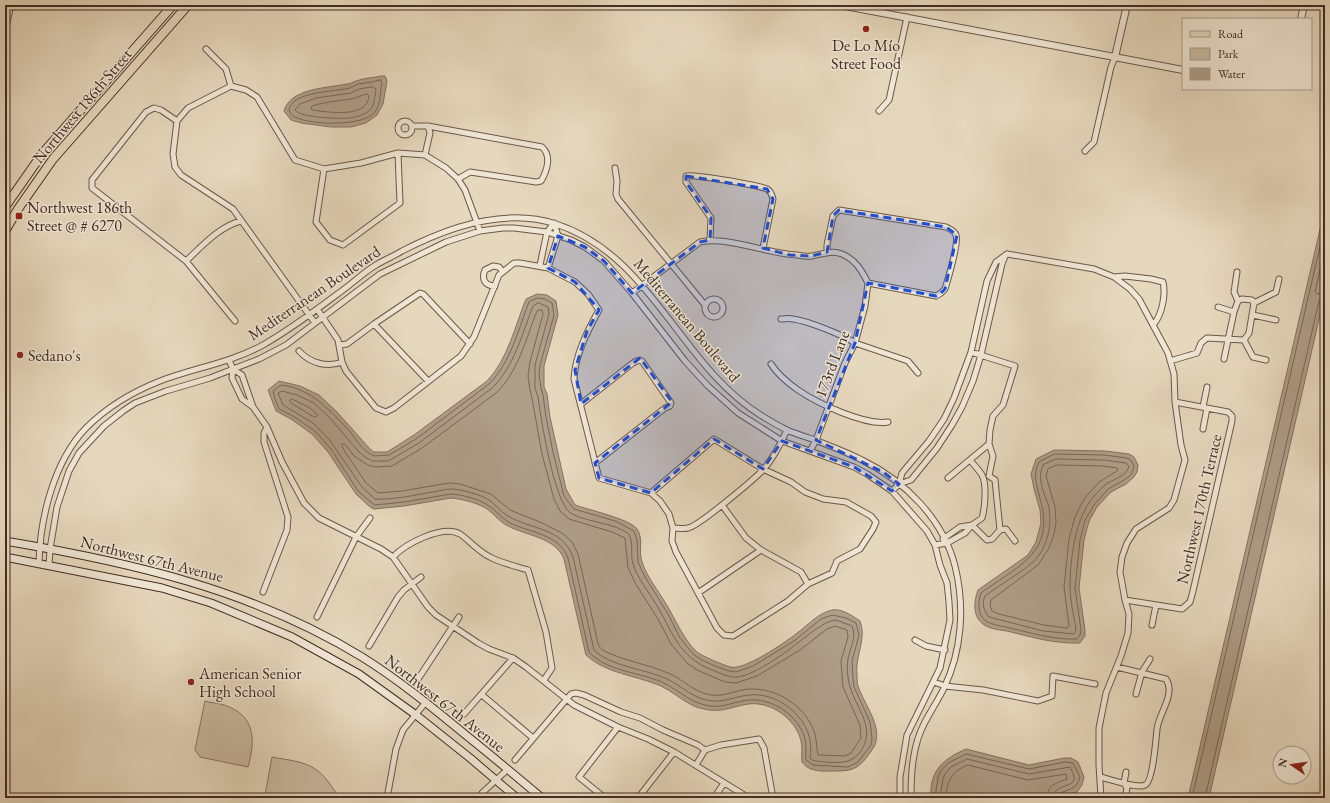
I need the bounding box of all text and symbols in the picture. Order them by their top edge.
legend [1182,18,1312,90]
marker: De Lo Mío Street Food [861,24,871,34]
text: Road [1218,26,1244,42]
place label: De Lo Mío Street Food [831,35,902,74]
street label: Northwest 186th Street [28,44,136,168]
text: Park [1218,46,1239,62]
text: Water [1218,66,1245,82]
place label: Northwest 186th Street @ # 6270 [27,197,132,236]
marker: Northwest 186th Street @ # 6270 [14,211,24,221]
street label: Mediterranean Boulevard [244,240,385,345]
street label: Mediterranean Boulevard [629,254,746,387]
street label: 173rd Lane [810,328,854,400]
place label: Sedano's [28,345,81,366]
marker: Sedano's [15,350,25,360]
street label: Northwest 170th Terrace [1172,432,1226,586]
street label: Northwest 67th Avenue [78,531,226,587]
street label: Northwest 67th Avenue [381,650,509,756]
place label: American Senior High School [198,663,302,702]
marker: American Senior High School [186,677,196,687]
north arrow [1272,745,1312,785]
text: N [1274,757,1290,769]

